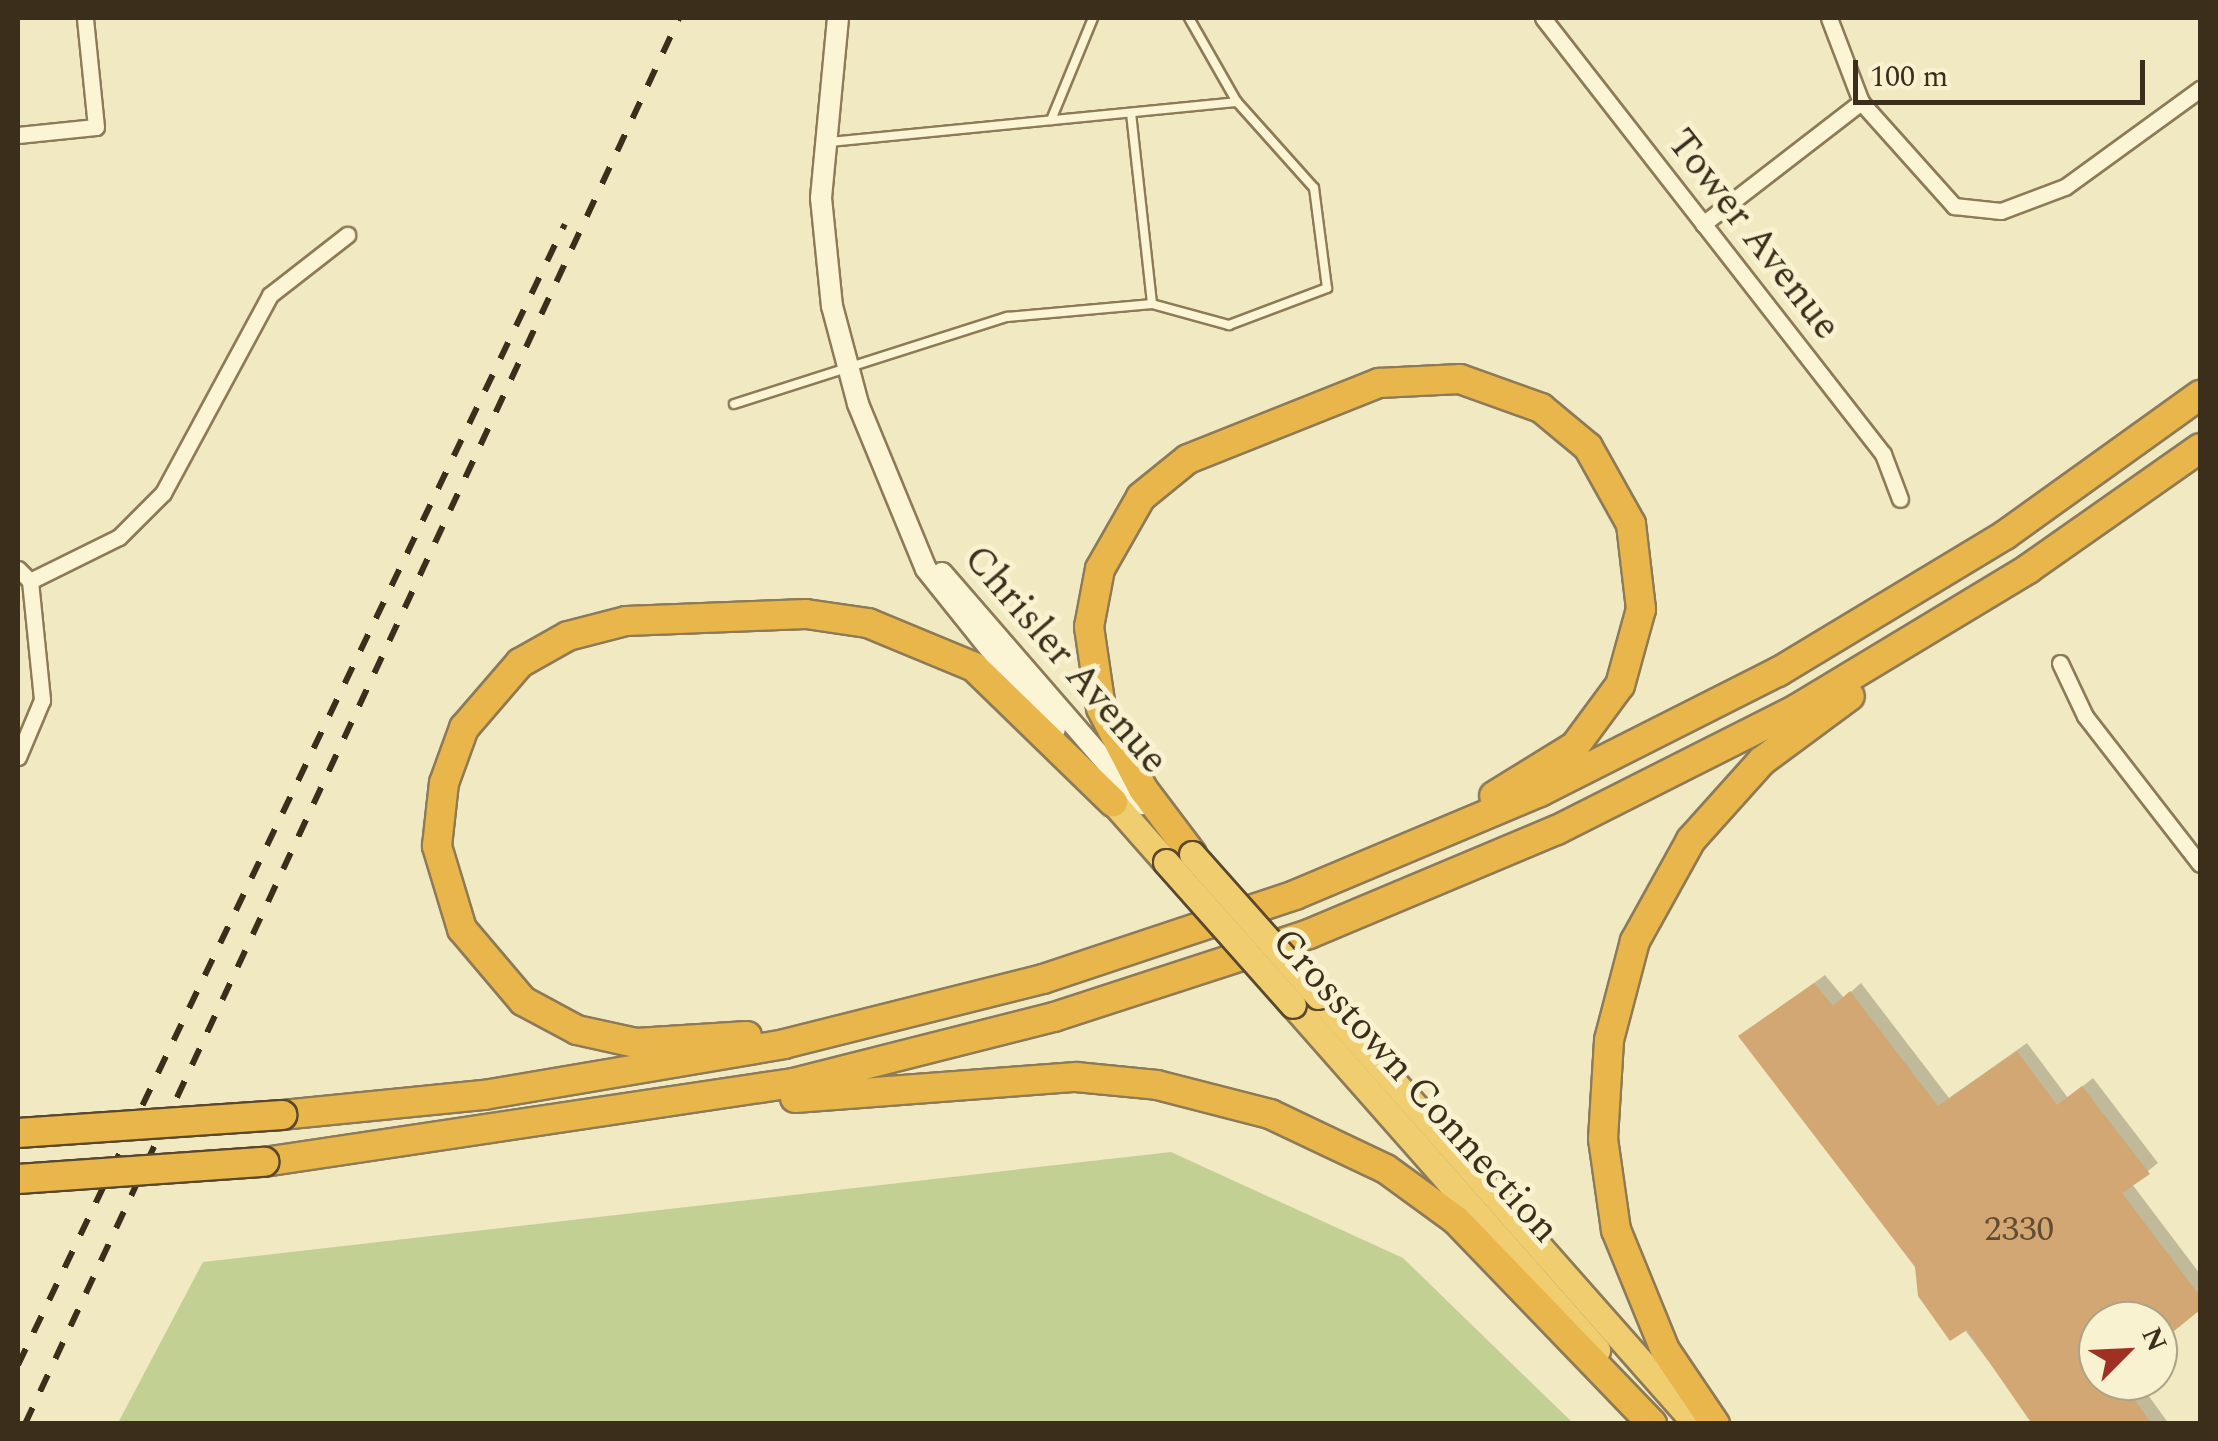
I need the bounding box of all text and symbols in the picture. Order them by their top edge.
scale bar [1858,40,2150,102]
text: 100 m [1870,54,1948,100]
street label: Tower Avenue [1656,120,1850,350]
street label: Chrisler Avenue [953,536,1177,784]
street label: Crosstown Connection [1261,919,1569,1253]
house number: 2330 [1984,1209,2054,1251]
north arrow [2078,1301,2178,1401]
text: N [2130,1320,2178,1359]

